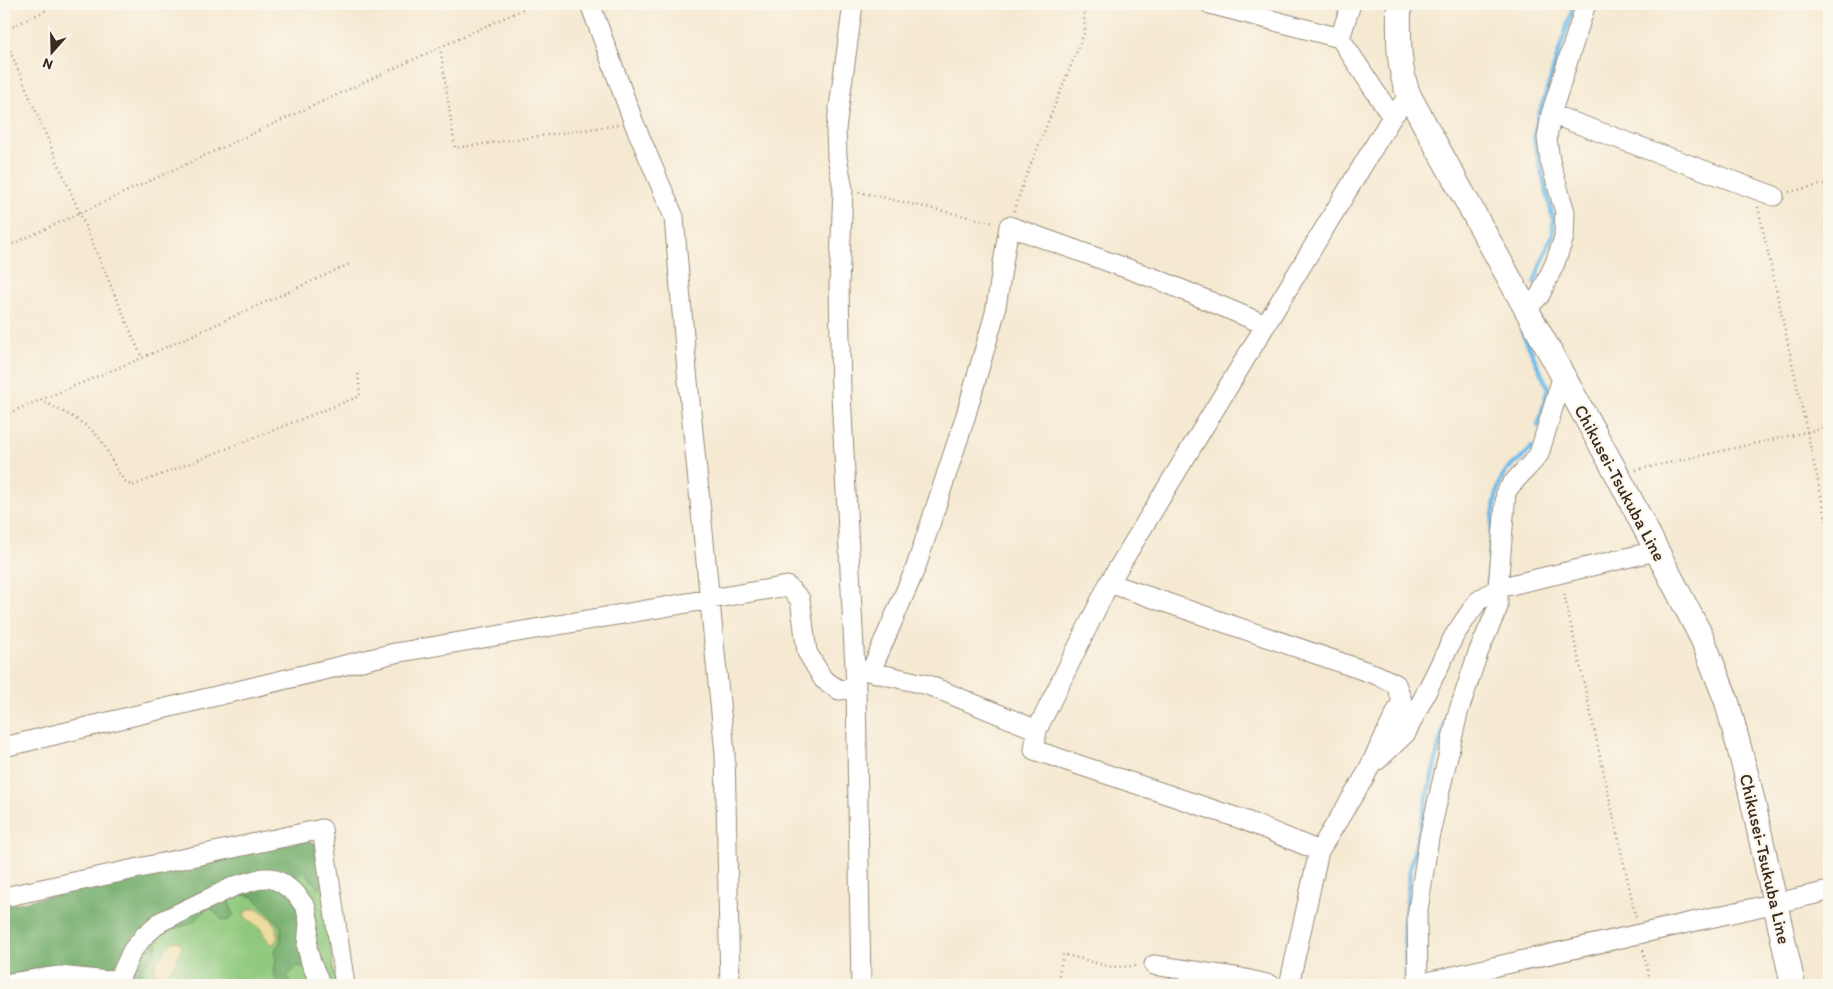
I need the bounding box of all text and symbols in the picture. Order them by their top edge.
north arrow [28,28,78,78]
text: N [40,54,55,73]
street label: Chikusei-Tsukuba Line [1569,401,1671,565]
street label: Chikusei-Tsukuba Line [1735,772,1795,946]

